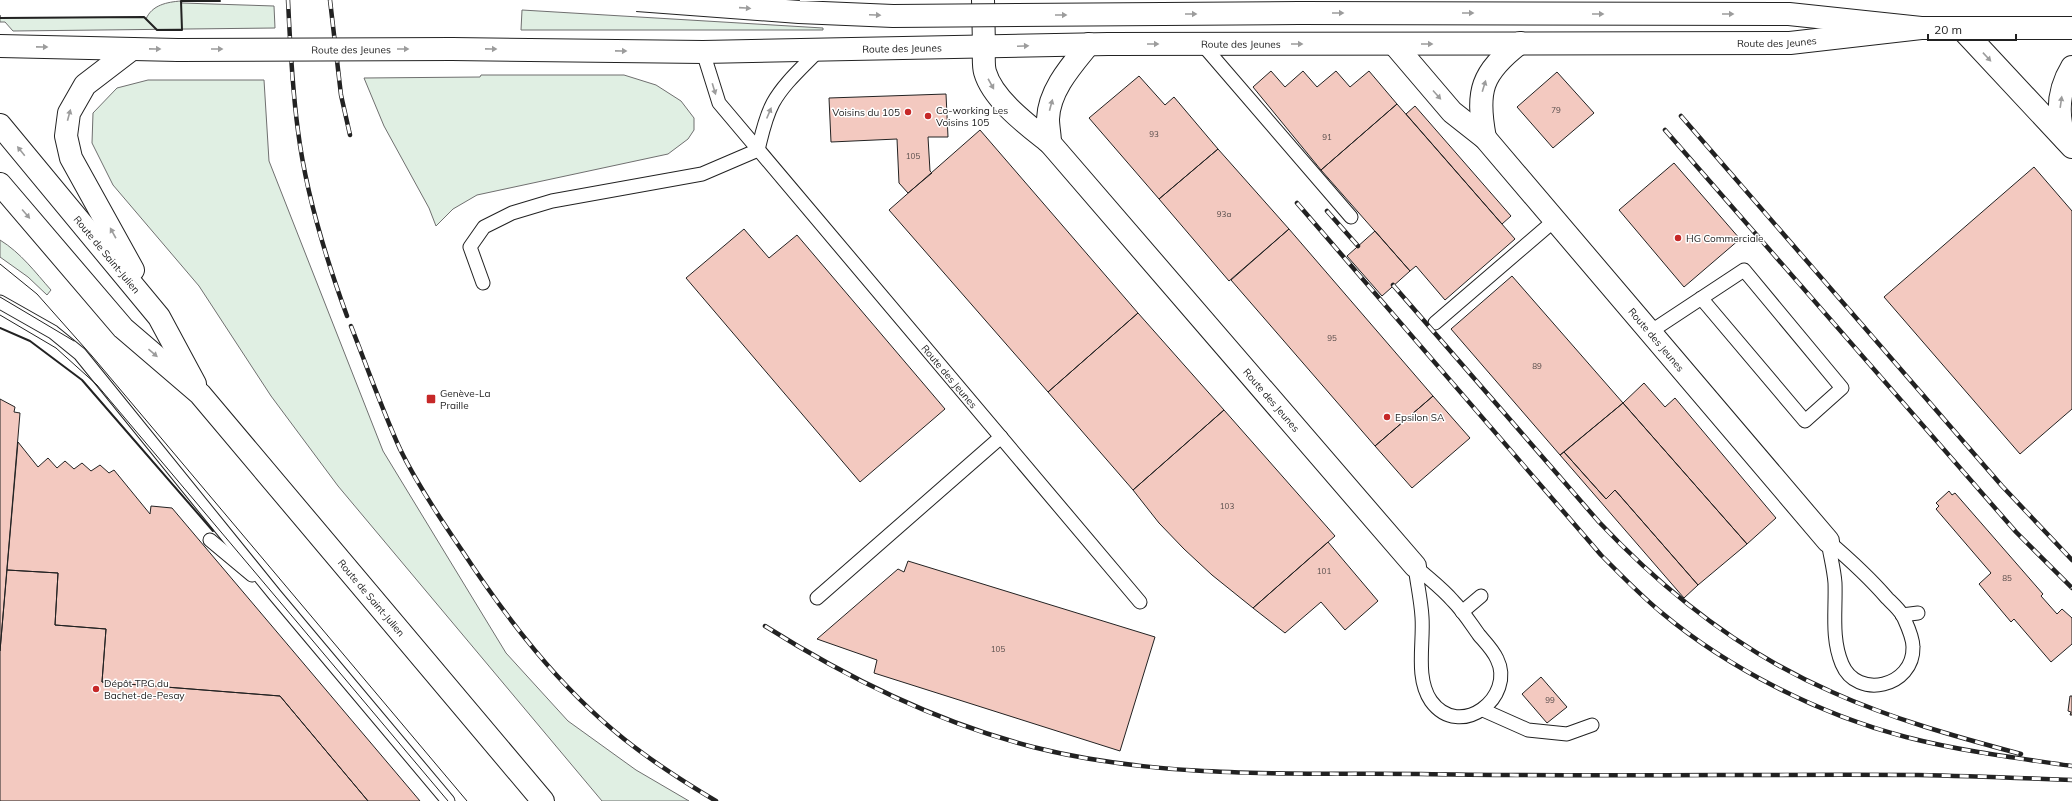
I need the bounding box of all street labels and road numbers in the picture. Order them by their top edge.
street label: Route des Jeunes [1737,33,1817,50]
street label: Route des Jeunes [1201,37,1281,50]
street label: Route des Jeunes [862,41,942,55]
street label: Route des Jeunes [311,43,391,56]
street label: Route de Saint-Julien [71,213,143,296]
street label: Route des Jeunes [1626,305,1687,374]
street label: Route des Jeunes [919,342,980,411]
street label: Route des Jeunes [1241,365,1303,434]
street label: Route de Saint-Julien [335,556,408,639]

